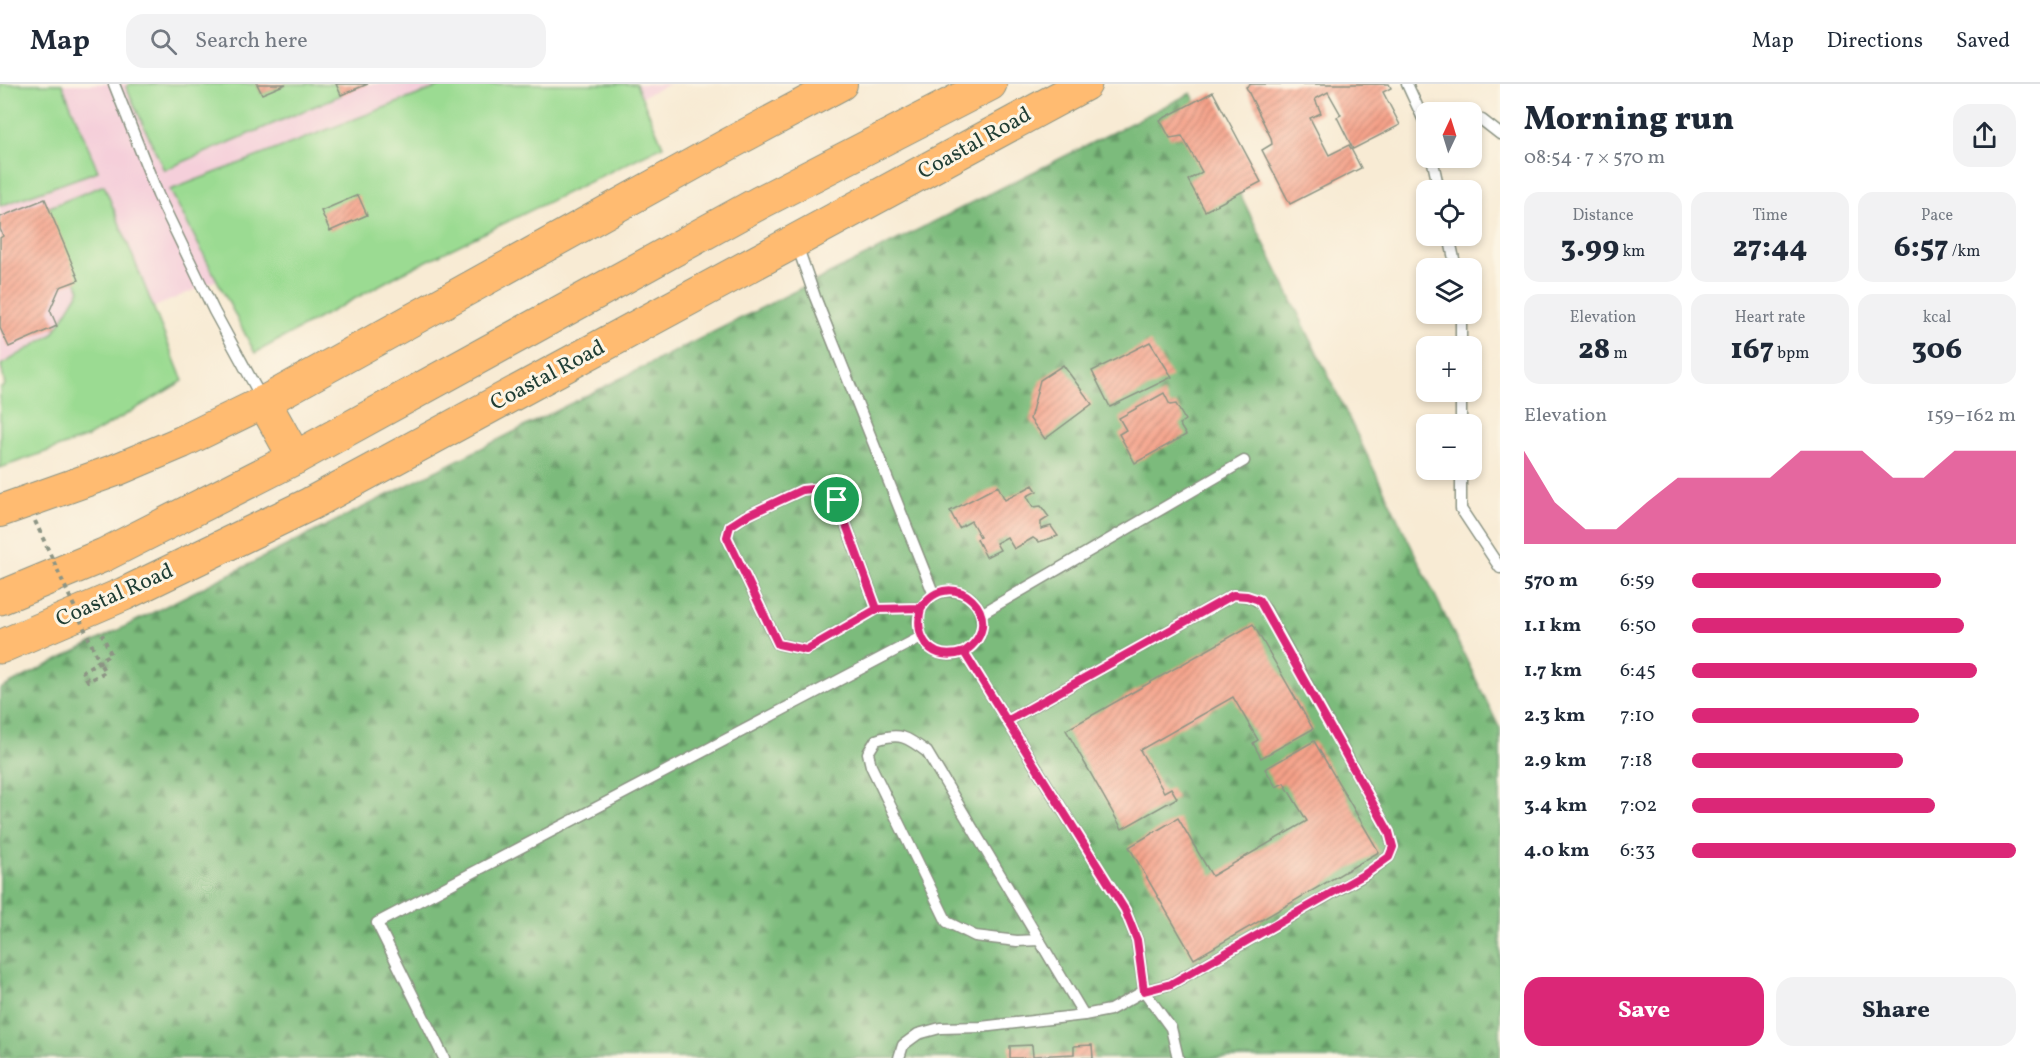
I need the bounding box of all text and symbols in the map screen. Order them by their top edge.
search box [126,14,546,68]
text: Map [30,22,90,61]
icon: search [147,25,180,58]
text: Search here [195,26,308,57]
text: Map [1752,27,1794,56]
text: Directions [1827,27,1923,56]
text: Saved [1956,27,2010,56]
text: Morning run [1524,98,1734,144]
street label: Coastal Road [912,100,1038,188]
north arrow [1416,102,1482,168]
map controls [1416,102,1482,480]
button: share [1953,104,2016,167]
text: 08:54 · 7 × 570 m [1524,144,1665,172]
button: locate [1416,180,1482,246]
text: Distance [1572,205,1634,227]
text: Time [1752,205,1788,227]
text: Pace [1921,205,1953,227]
text: 3.99 [1561,227,1619,269]
text: 27:44 [1733,227,1807,269]
text: 6:57 [1894,227,1948,269]
text: km [1619,241,1645,263]
text: /km [1948,241,1980,263]
button: layers [1416,258,1482,324]
text: Elevation [1570,307,1636,329]
text: Heart rate [1735,307,1805,329]
text: kcal [1923,307,1951,329]
text: 28 [1578,329,1610,371]
text: 167 [1731,329,1774,371]
text: 306 [1912,329,1962,371]
street label: Coastal Road [485,333,611,419]
button: + [1416,336,1482,402]
text: m [1610,343,1628,365]
text: bpm [1774,343,1809,365]
text: Elevation [1524,402,1607,430]
text: 159–162 m [1926,402,2016,430]
button: − [1416,414,1482,480]
pin [811,474,862,525]
icon: arrive [820,483,853,516]
street label: Coastal Road [51,556,179,636]
text: 570 m [1524,567,1578,595]
text: 6:59 [1620,567,1654,595]
text: 1.1 km [1524,612,1581,640]
text: 6:50 [1620,612,1656,640]
text: 1.7 km [1524,657,1582,685]
text: 6:45 [1620,657,1656,685]
text: 2.3 km [1524,702,1585,730]
text: 7:10 [1620,702,1654,730]
text: 2.9 km [1524,747,1587,775]
text: 7:18 [1620,747,1652,775]
text: 3.4 km [1524,792,1587,820]
text: 7:02 [1620,792,1657,820]
text: 4.0 km [1524,837,1590,865]
text: 6:33 [1620,837,1655,865]
button: Save [1524,977,1764,1046]
button: Share [1776,977,2016,1046]

